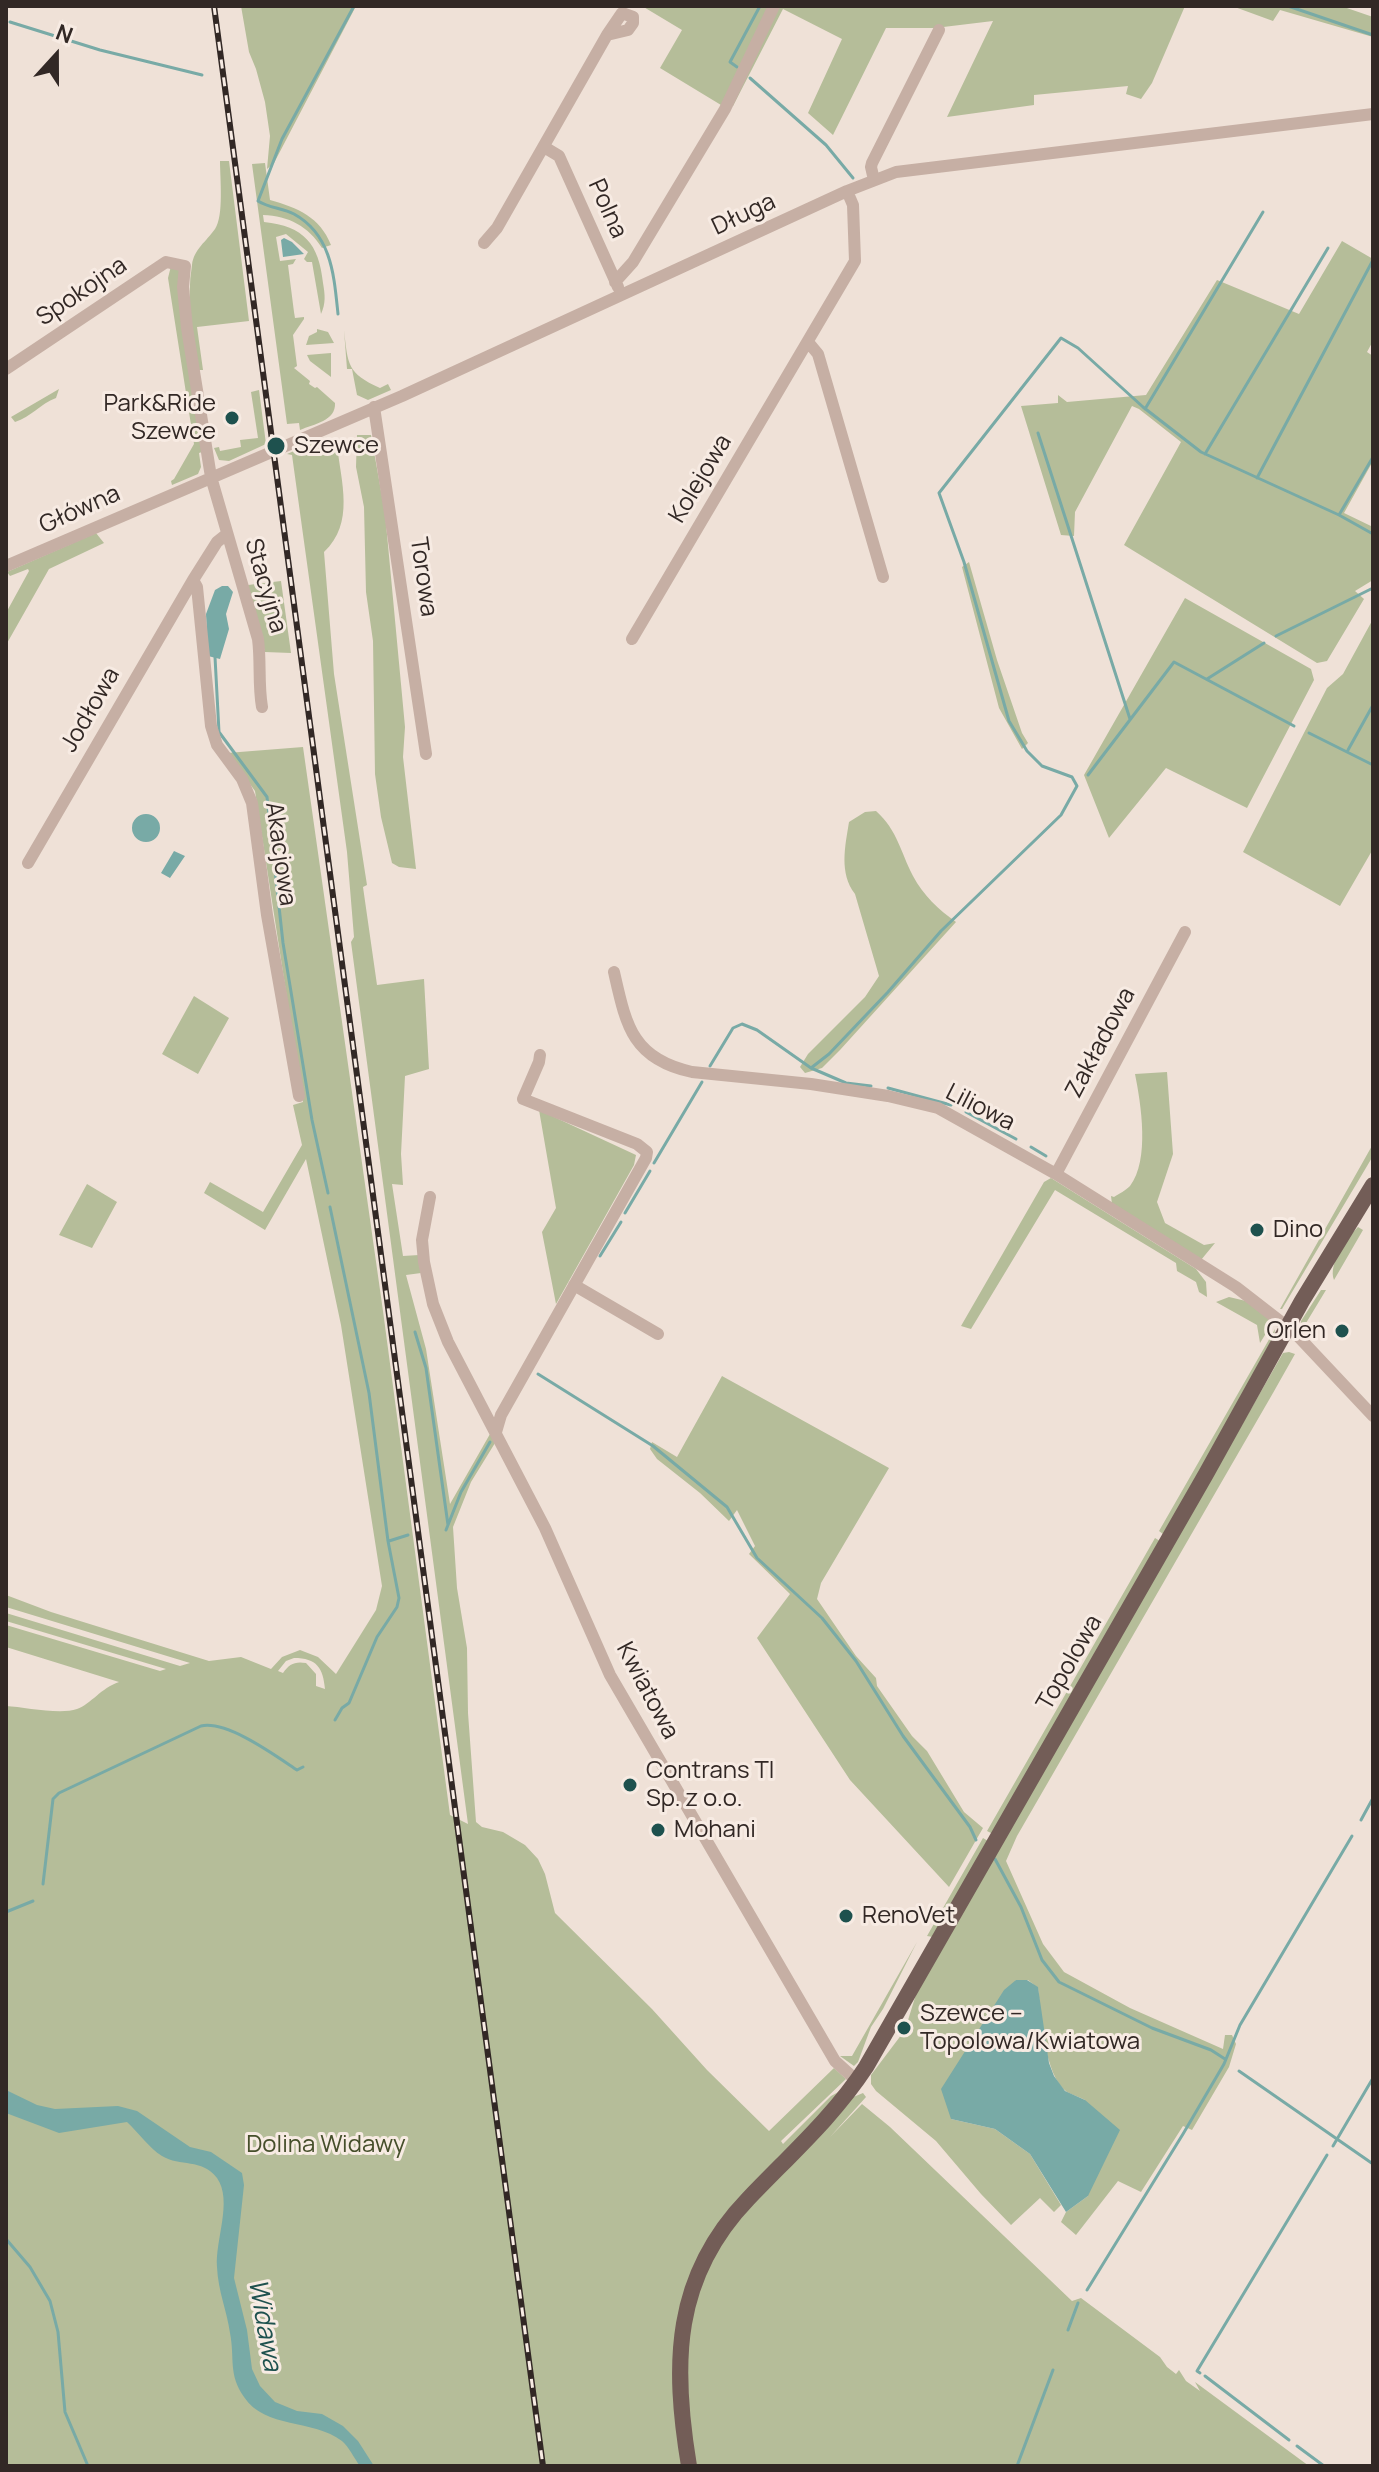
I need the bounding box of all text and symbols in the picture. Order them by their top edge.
north arrow [16,16,96,96]
text: N [52,17,77,50]
street label: Polna [581,175,633,243]
street label: Długa [708,188,780,242]
street label: Spokojna [31,251,133,333]
place label: Park&Ride Szewce [104,390,216,446]
marker: Park&Ride Szewce [223,409,241,427]
street label: Kolejowa [663,430,739,528]
place label: Szewce [294,432,379,460]
marker: Szewce [265,435,287,457]
street label: Główna [35,480,125,540]
street label: Stacyjna [238,536,292,636]
street label: Torowa [403,536,443,618]
street label: Jodłowa [55,663,127,757]
street label: Akacjowa [258,800,302,908]
street label: Zakładowa [1060,983,1142,1103]
street label: Liliowa [941,1078,1019,1138]
place label: Dino [1273,1216,1323,1244]
marker: Dino [1248,1221,1266,1239]
place label: Orlen [1266,1317,1326,1345]
marker: Orlen [1333,1322,1351,1340]
street label: Topolowa [1031,1610,1109,1716]
street label: Kwiatowa [610,1638,684,1744]
place label: Contrans TI Sp. z o.o. [646,1757,774,1813]
marker: Contrans TI Sp. z o.o. [621,1776,639,1794]
place label: Mohani [674,1816,756,1844]
marker: Mohani [649,1821,667,1839]
place label: RenoVet [862,1902,955,1930]
marker: RenoVet [837,1907,855,1925]
place label: Szewce – Topolowa/Kwiatowa [920,2000,1140,2056]
marker: Szewce – Topolowa/Kwiatowa [895,2019,913,2037]
park label: Dolina Widawy [246,2131,406,2159]
water label: Widawa [241,2277,287,2373]

